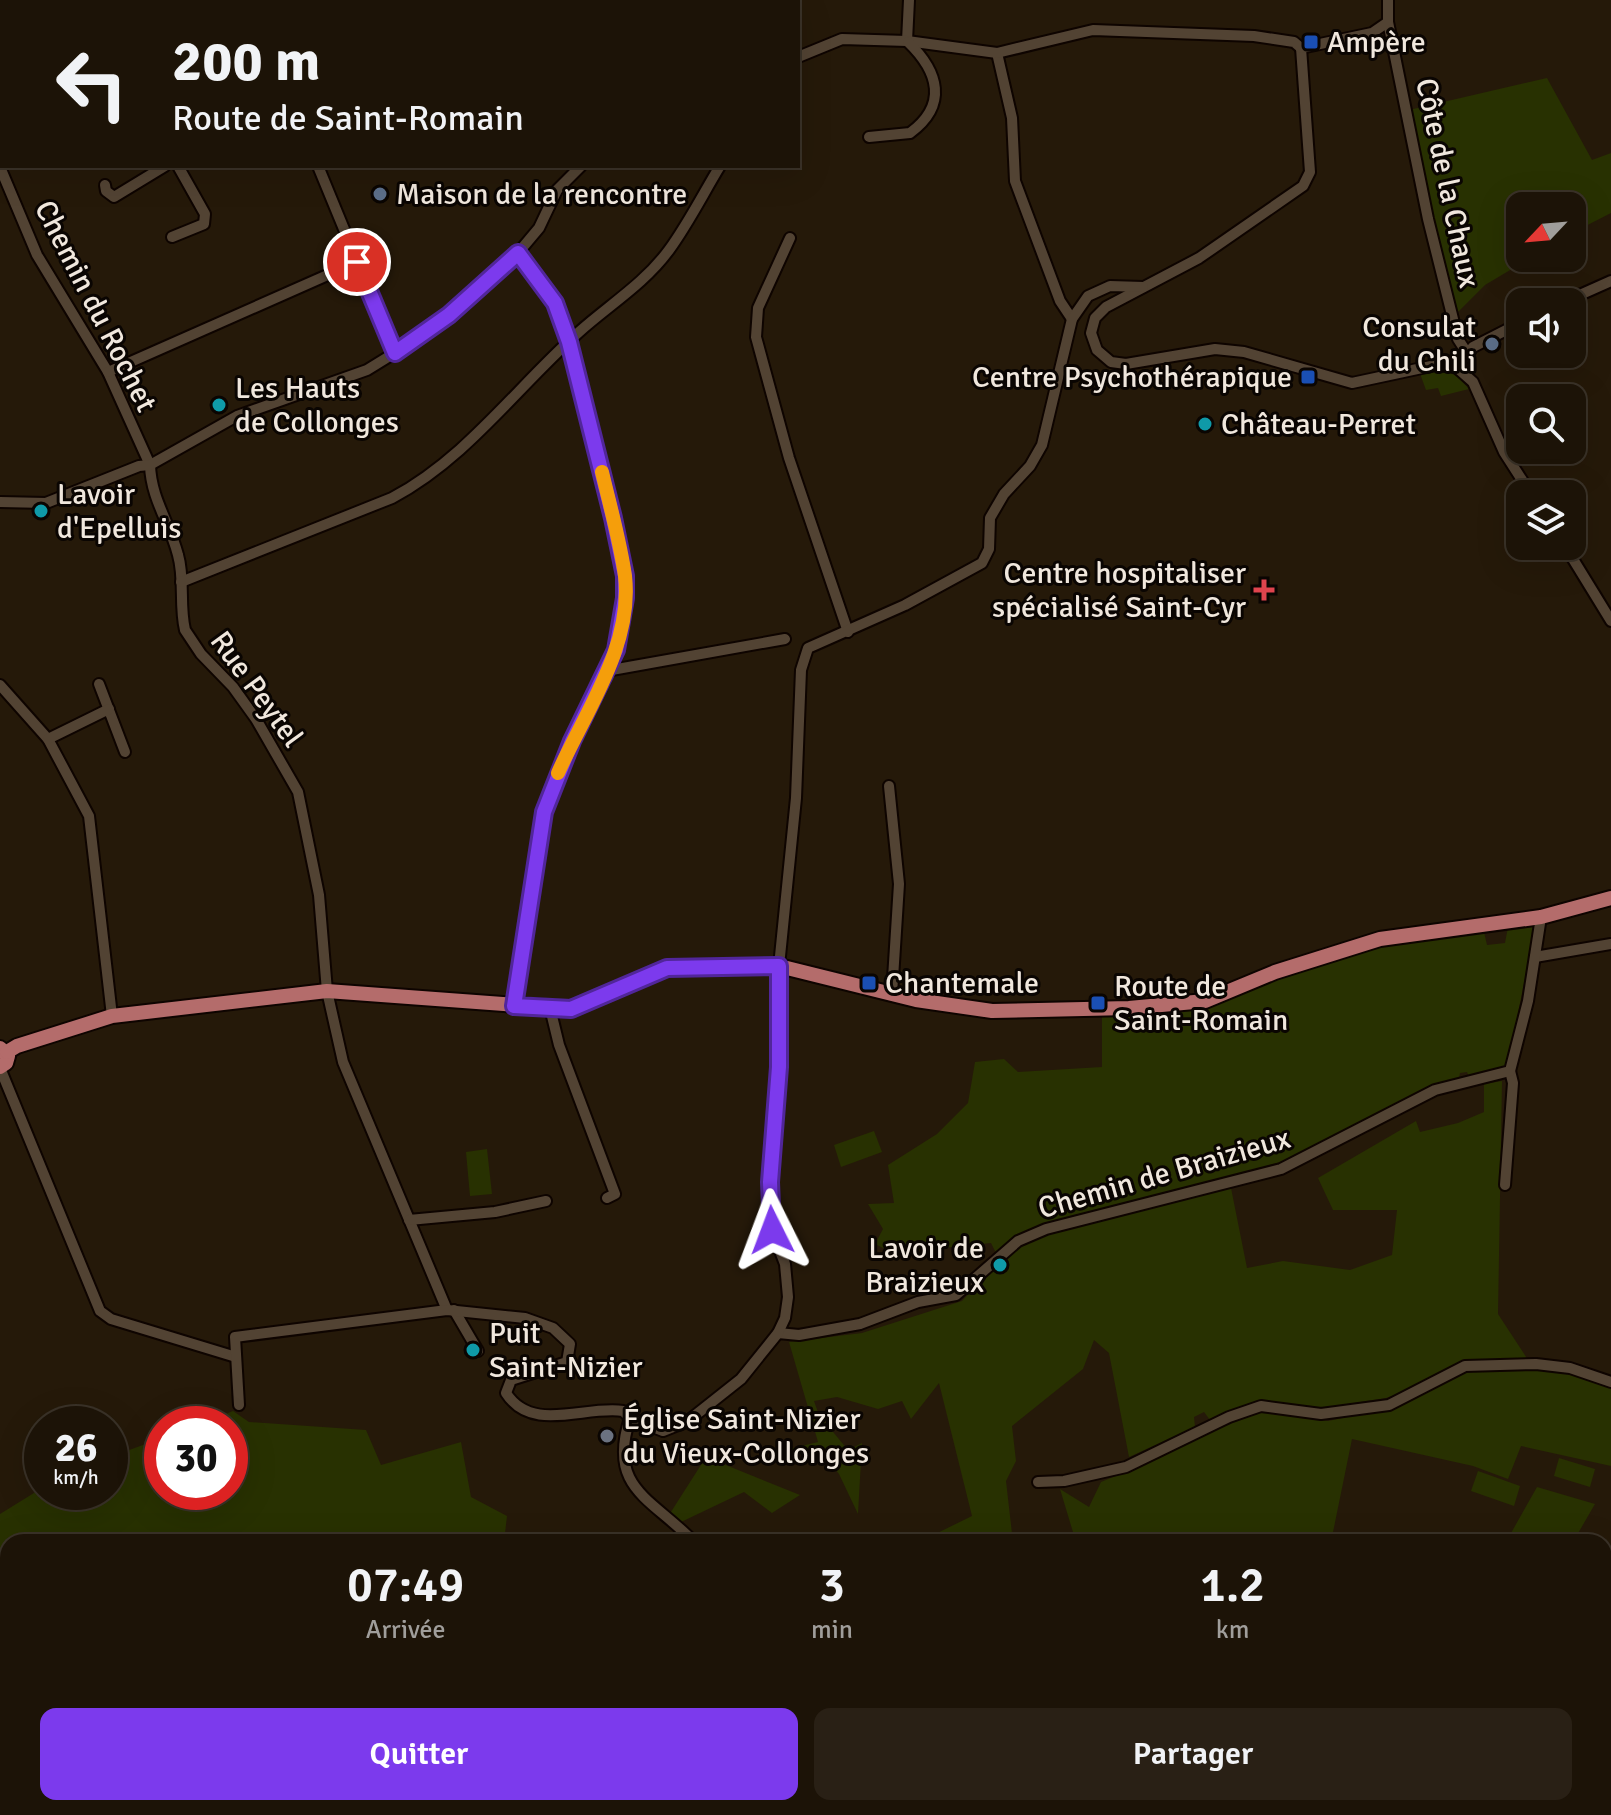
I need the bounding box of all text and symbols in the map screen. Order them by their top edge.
place label: Ampère [1327,24,1426,61]
text: 200 m [172,27,320,96]
icon: left [40,32,144,136]
marker: Ampère [1302,33,1320,51]
street label: Côte de la Chaux [1407,75,1488,291]
text: Route de Saint-Romain [172,96,524,141]
place label: Maison de la rencontre [396,176,687,213]
marker: Maison de la rencontre [371,185,389,203]
north arrow [1506,192,1586,272]
map controls [1506,192,1586,560]
street label: Chemin du Rochet [26,194,165,418]
pin [323,228,391,296]
icon: arrive [335,240,379,284]
button: sound [1506,288,1586,368]
place label: Consulat du Chili [1362,309,1476,380]
marker: Consulat du Chili [1483,335,1501,353]
place label: Centre Psychothérapique [972,359,1292,396]
marker: Centre Psychothérapique [1299,368,1317,386]
place label: Les Hauts de Collonges [235,370,399,441]
button: search [1506,384,1586,464]
marker: Les Hauts de Collonges [210,396,228,414]
place label: Château-Perret [1221,406,1416,443]
marker: Château-Perret [1196,415,1214,433]
place label: Lavoir d'Epelluis [57,476,181,547]
button: layers [1506,480,1586,560]
marker: Lavoir d'Epelluis [32,502,50,520]
place label: Centre hospitaliser spécialisé Saint-Cyr [992,555,1246,626]
marker: Centre hospitaliser spécialisé Saint-Cyr [1253,579,1275,601]
street label: Rue Peytel [202,624,311,755]
place label: Chantemale [885,965,1039,1002]
place label: Route de Saint-Romain [1114,968,1288,1039]
marker: Chantemale [860,974,878,992]
marker: Route de Saint-Romain [1089,994,1107,1012]
street label: Chemin de Braizieux [1034,1120,1295,1227]
position arrow [730,1188,814,1272]
place label: Lavoir de Braizieux [865,1230,984,1301]
marker: Lavoir de Braizieux [991,1256,1009,1274]
place label: Puit Saint-Nizier [489,1315,643,1386]
marker: Puit Saint-Nizier [464,1341,482,1359]
place label: Église Saint-Nizier du Vieux-Collonges [623,1401,869,1472]
speed limit sign: 30 [144,1406,248,1510]
text: 26 [54,1423,98,1473]
marker: Église Saint-Nizier du Vieux-Collonges [598,1427,616,1445]
text: km/h [53,1465,99,1490]
text: 07:49 [347,1556,464,1615]
text: 3 [819,1556,845,1615]
text: 1.2 [1200,1556,1265,1615]
text: Arrivée [366,1614,445,1646]
text: min [811,1614,853,1646]
text: km [1216,1614,1249,1646]
button: Quitter [40,1708,798,1800]
button: Partager [814,1708,1572,1800]

